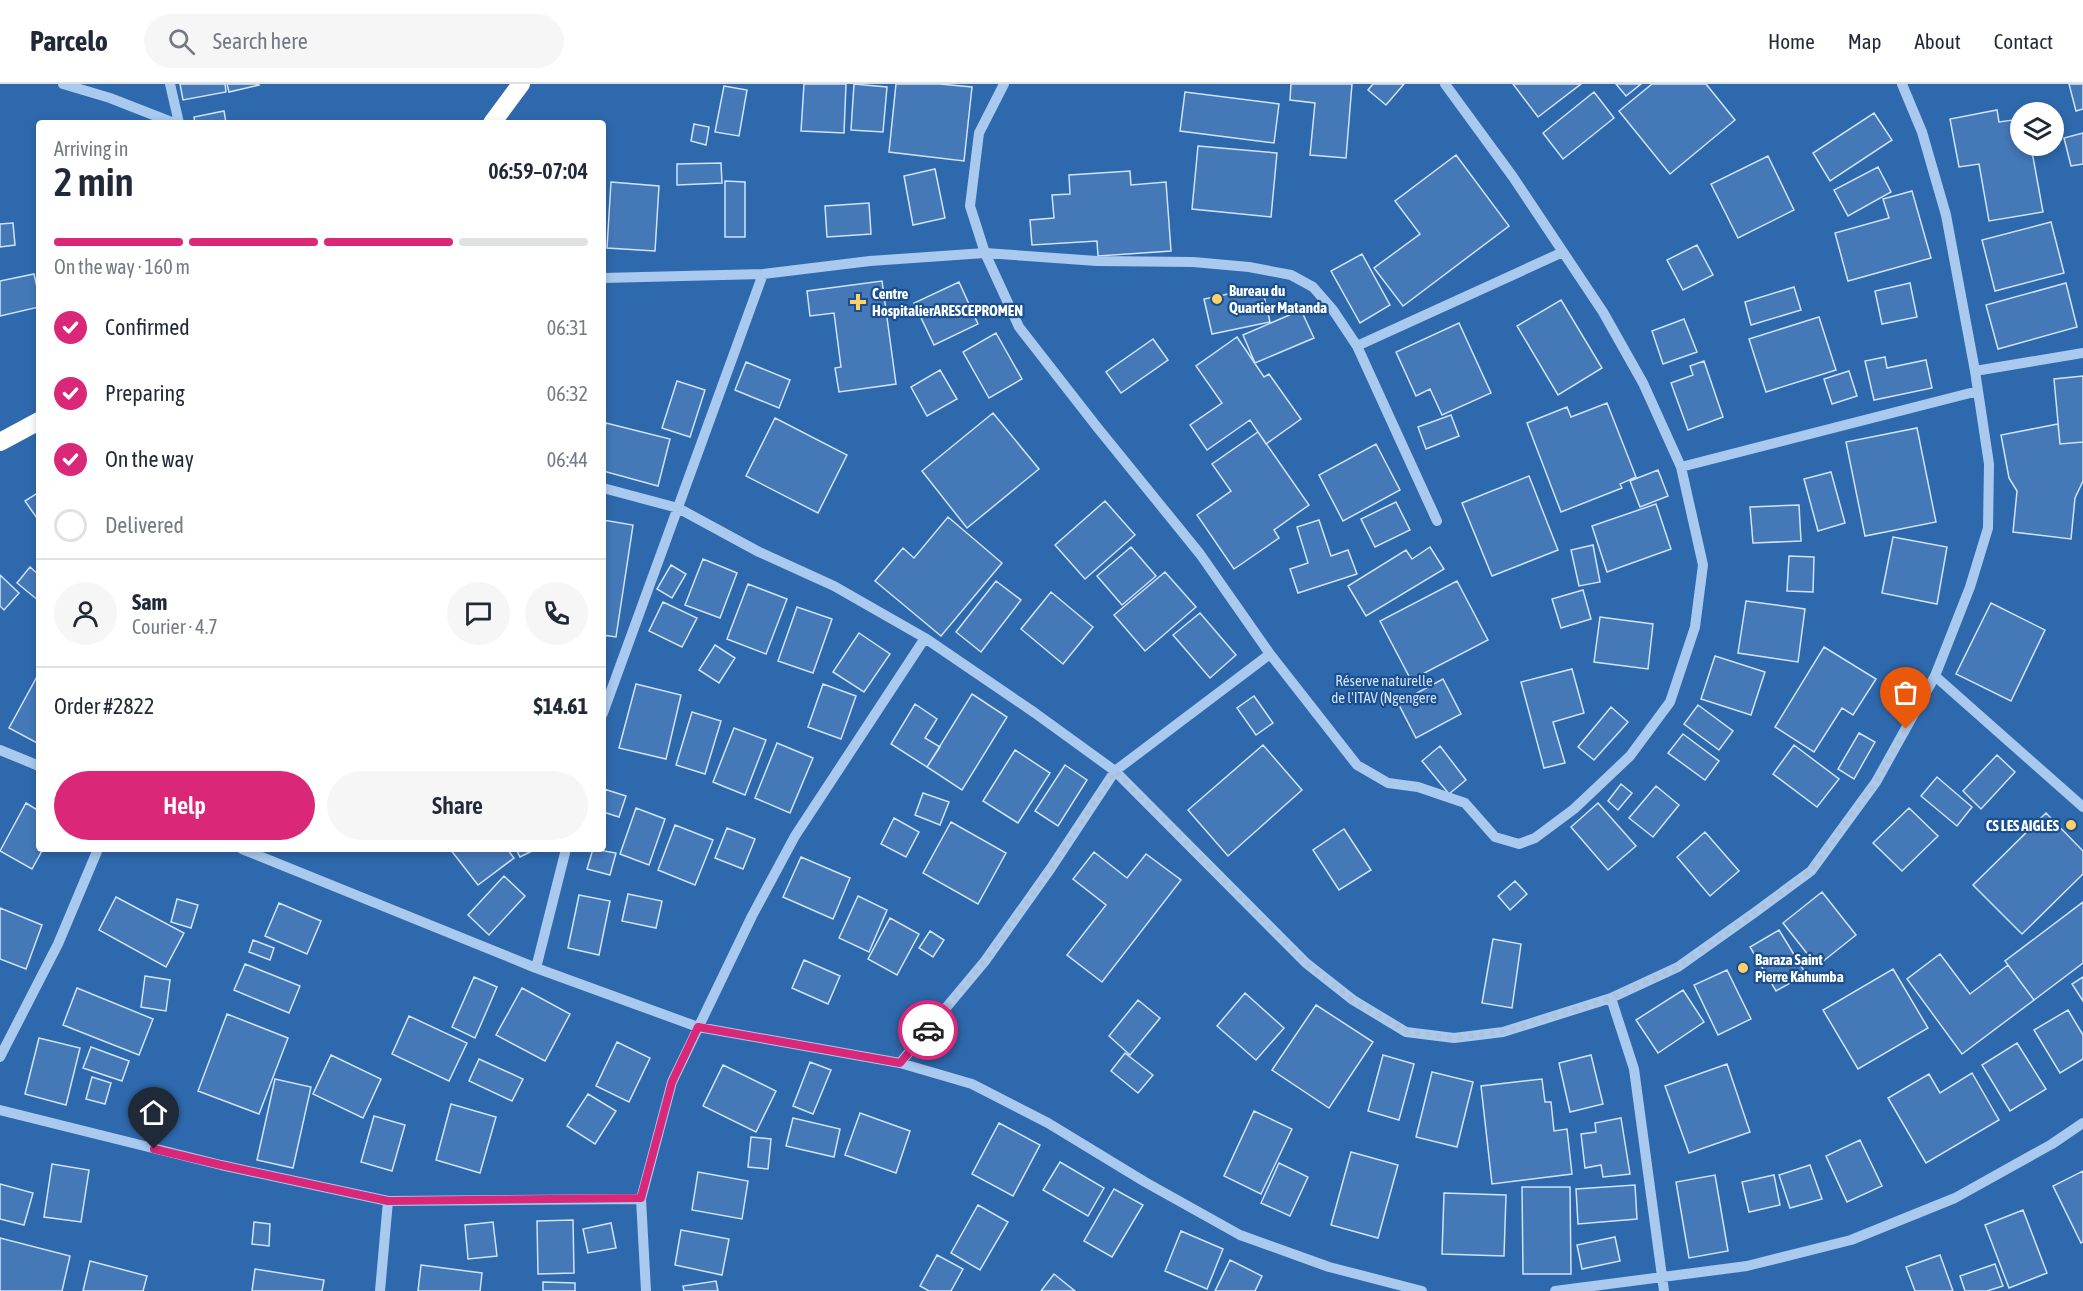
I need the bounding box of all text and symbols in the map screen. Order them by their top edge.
search box [144,14,564,68]
text: Parcelo [30,25,108,57]
icon: search [165,25,198,58]
text: Search here [213,28,308,54]
text: Home [1768,29,1815,53]
text: Map [1848,29,1882,53]
text: About [1915,29,1961,53]
text: Contact [1994,29,2053,53]
map controls [2010,102,2064,156]
button: layers [2010,102,2064,156]
text: Arriving in [54,137,128,160]
text: 06:59–07:04 [488,158,588,184]
text: 2 min [54,160,134,204]
text: On the way · 160 m [54,255,190,278]
place label: Bureau du Quartier Matanda [1229,282,1327,316]
place label: Centre HospitalierARESCEPROMEN [872,285,1023,319]
marker: Bureau du Quartier Matanda [1210,292,1224,306]
marker: Centre HospitalierARESCEPROMEN [849,293,867,311]
icon: check [54,311,87,344]
text: Confirmed [105,314,190,340]
text: 06:31 [547,316,588,339]
icon: check [54,377,87,410]
text: Preparing [105,380,185,406]
text: 06:32 [547,382,588,405]
icon: check [54,443,87,476]
text: On the way [105,446,194,472]
text: 06:44 [547,448,588,471]
text: Delivered [105,512,184,538]
button: person [54,582,117,645]
button: chat [447,582,510,645]
button: phone [525,582,588,645]
text: Sam [132,589,167,615]
text: Courier · 4.7 [132,615,218,638]
pin [1880,667,1931,729]
park label: Réserve naturelle de l'ITAV (Ngengere [1331,672,1437,706]
icon: bag [1889,676,1922,709]
text: Order #2822 [54,693,154,719]
text: $14.61 [533,693,588,719]
button: Help [54,771,315,840]
button: Share [327,771,588,840]
place label: CS LES AIGLES [1986,817,2060,834]
marker: CS LES AIGLES [2064,818,2078,832]
place label: Baraza Saint Pierre Kahumba [1755,951,1844,985]
marker: Baraza Saint Pierre Kahumba [1736,961,1750,975]
courier [898,1000,958,1060]
icon: car [912,1014,945,1047]
pin [128,1087,179,1149]
icon: home [137,1096,170,1129]

